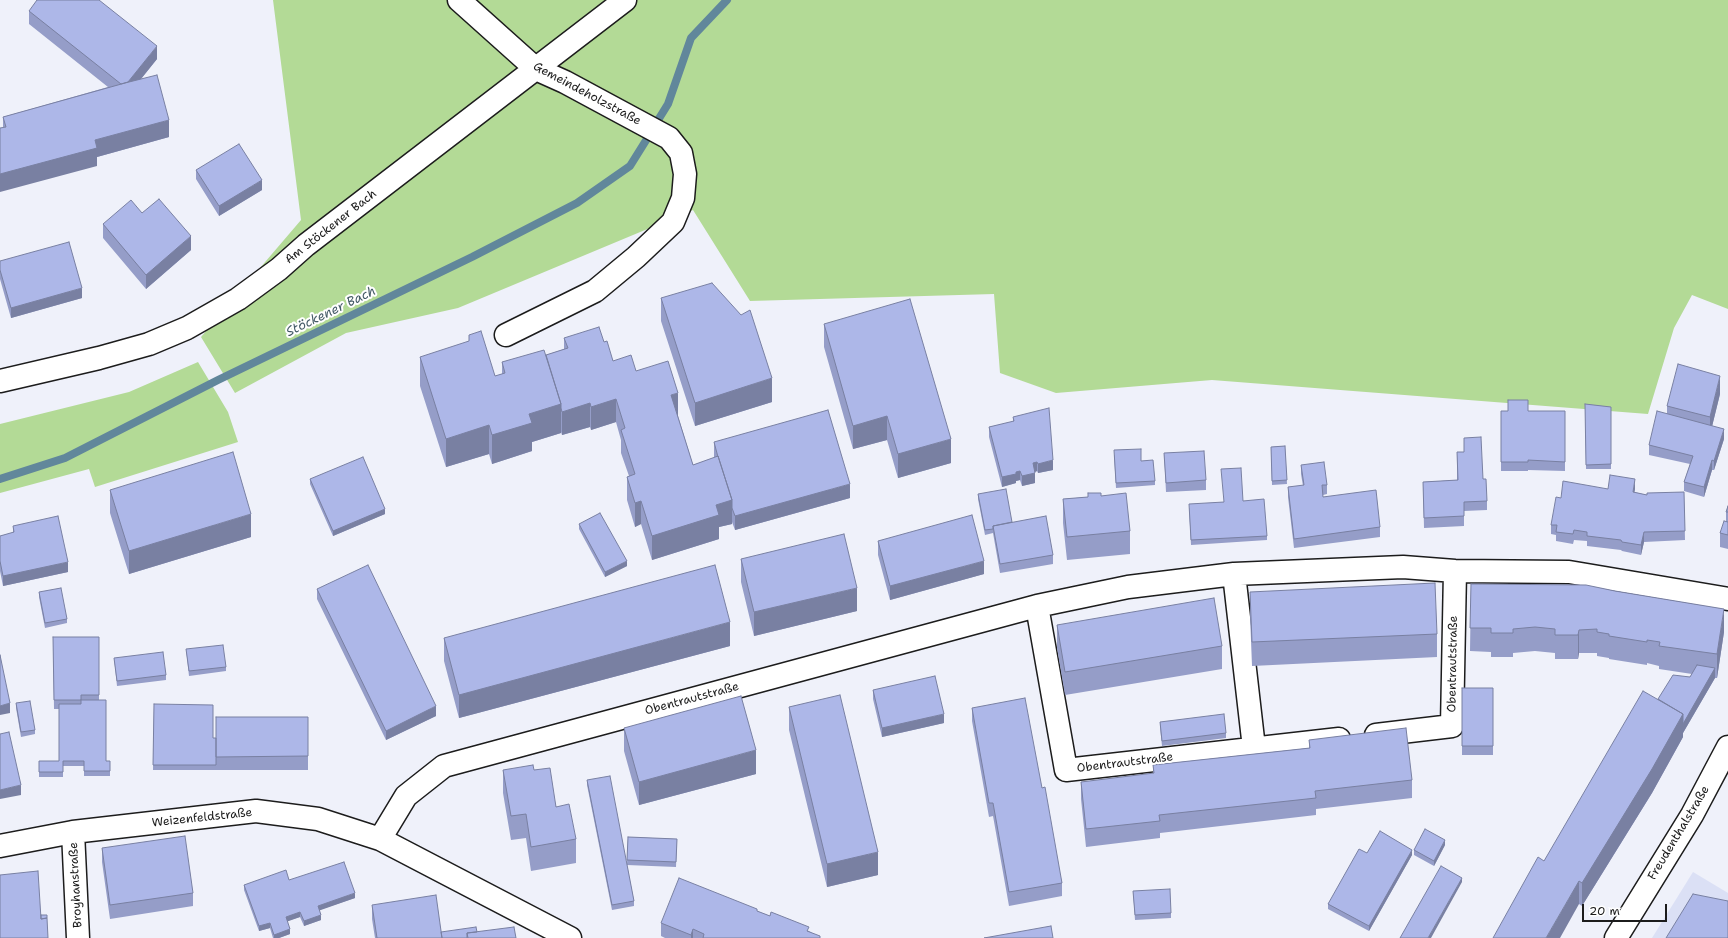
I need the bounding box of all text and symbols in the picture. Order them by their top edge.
street label: Gemeindeholzstraße [531,59,643,129]
street label: Am Stöckener Bach [282,187,380,267]
water label: Stöckener Bach [284,284,378,340]
street label: Obentrautstraße [1445,615,1461,713]
street label: Obentrautstraße [643,680,741,718]
street label: Obentrautstraße [1076,750,1174,776]
street label: Freudenthalstraße [1645,783,1713,883]
street label: Weizenfeldstraße [151,806,253,830]
street label: Broyhanstraße [67,842,85,928]
scale bar [1584,896,1669,922]
text: 20 m [1589,903,1620,919]

